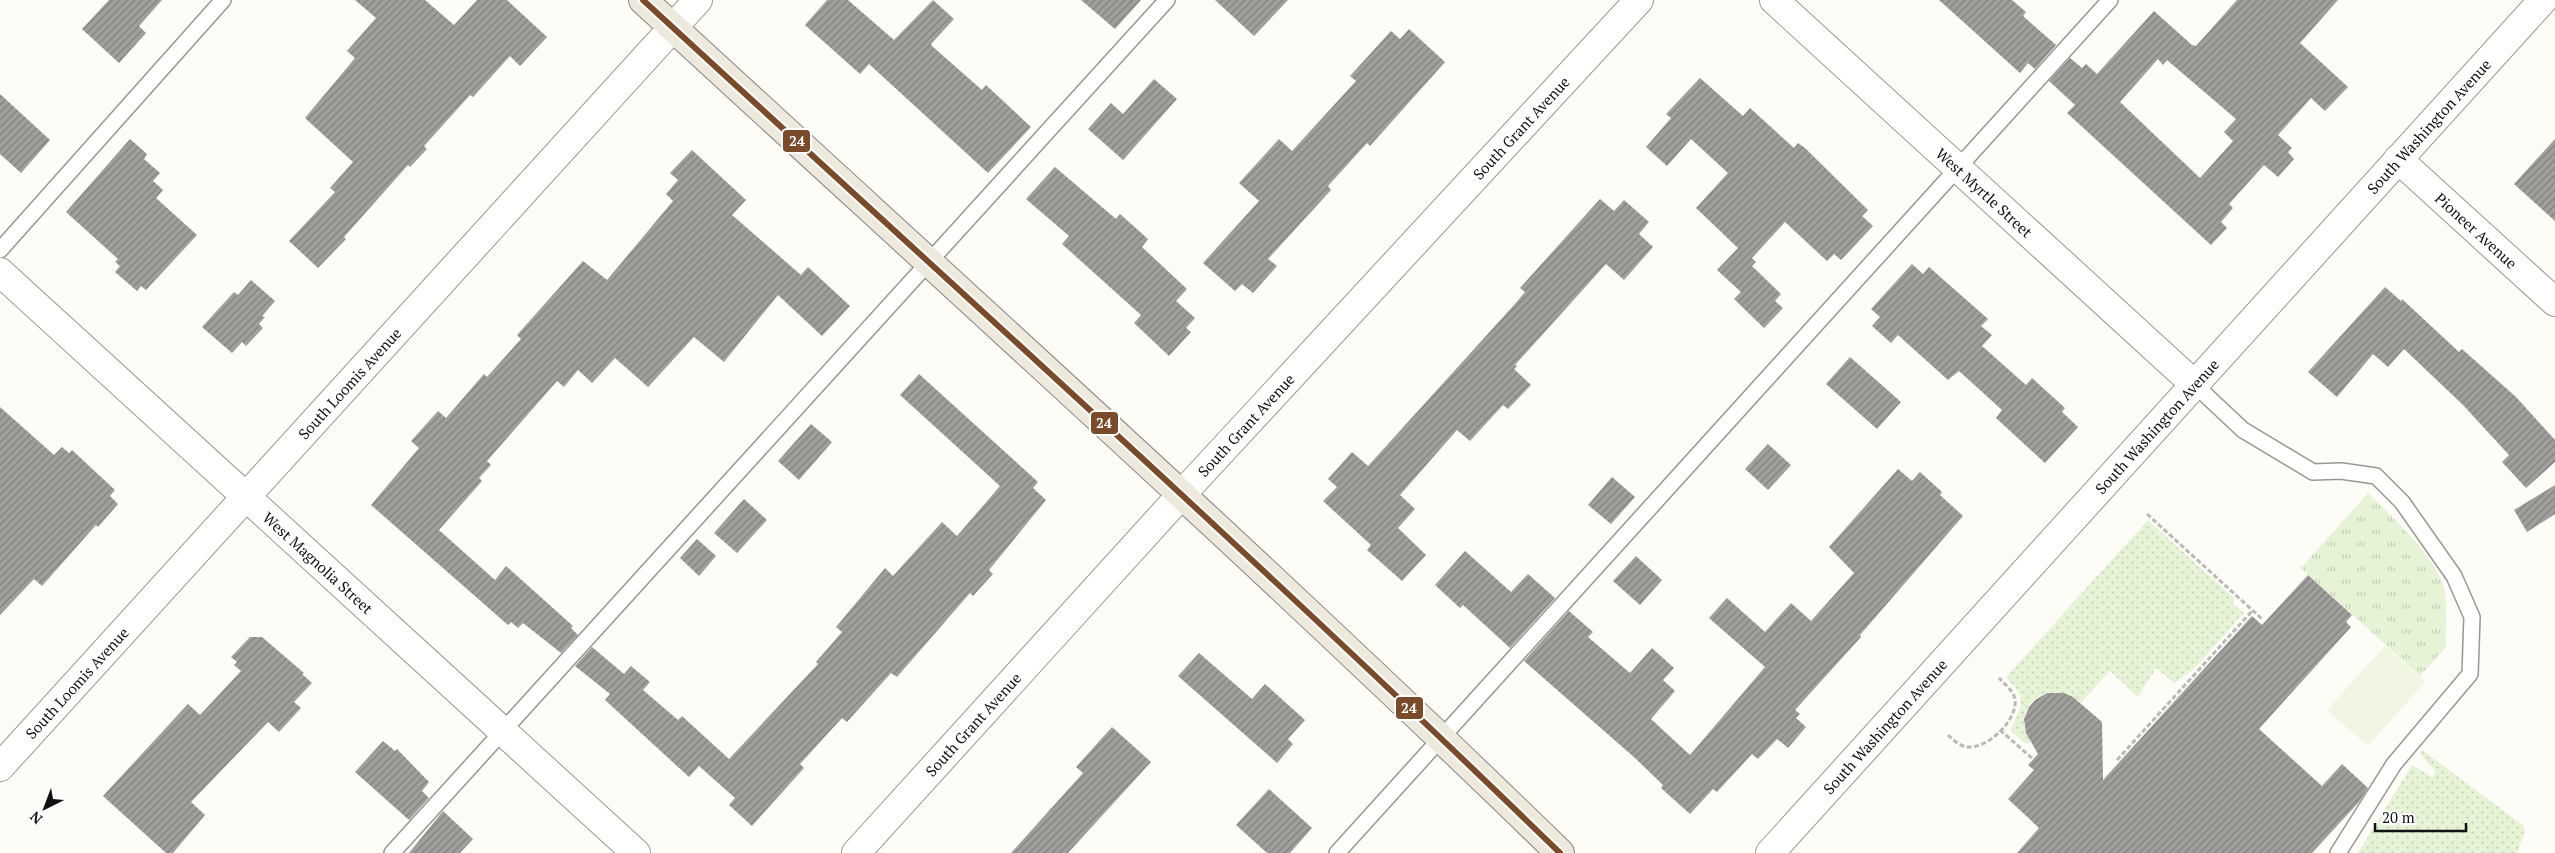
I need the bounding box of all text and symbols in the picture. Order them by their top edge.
street label: South Washington Avenue [2362,54,2495,198]
street label: South Grant Avenue [1468,72,1574,184]
line badge: 24 [782,129,811,153]
text: 24 [789,131,805,150]
street label: West Myrtle Street [1932,143,2037,242]
street label: Pioneer Avenue [2431,188,2522,273]
street label: South Loomis Avenue [293,323,405,443]
street label: South Washington Avenue [2090,354,2223,498]
street label: South Grant Avenue [1193,369,1299,481]
line badge: 24 [1090,411,1119,435]
text: 24 [1096,413,1112,432]
street label: West Magnolia Street [259,507,378,618]
street label: South Loomis Avenue [21,623,133,743]
street label: South Washington Avenue [1818,655,1951,798]
street label: South Grant Avenue [921,668,1025,780]
line badge: 24 [1395,696,1424,720]
text: 24 [1401,698,1417,717]
north arrow [20,783,70,833]
scale bar [2375,800,2466,832]
text: N [25,807,46,829]
text: 20 m [2382,807,2415,827]

